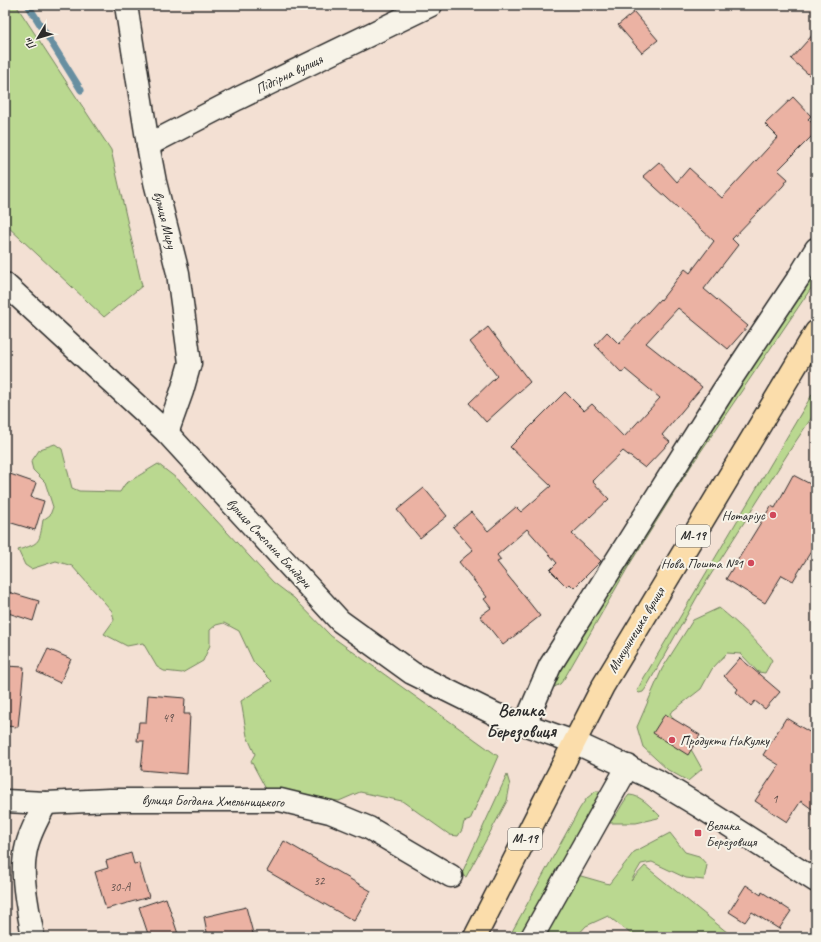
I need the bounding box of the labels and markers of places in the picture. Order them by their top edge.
place label: Нотаріус [722,507,766,524]
marker: Нотаріус [768,510,778,520]
place label: Нова Пошта №1 [661,555,744,572]
marker: Нова Пошта №1 [746,558,756,568]
place label: Продукти НаКулку [680,732,770,749]
marker: Продукти НаКулку [667,735,677,745]
place label: Велика Березовиця [706,817,758,850]
marker: Велика Березовиця [693,828,703,838]

